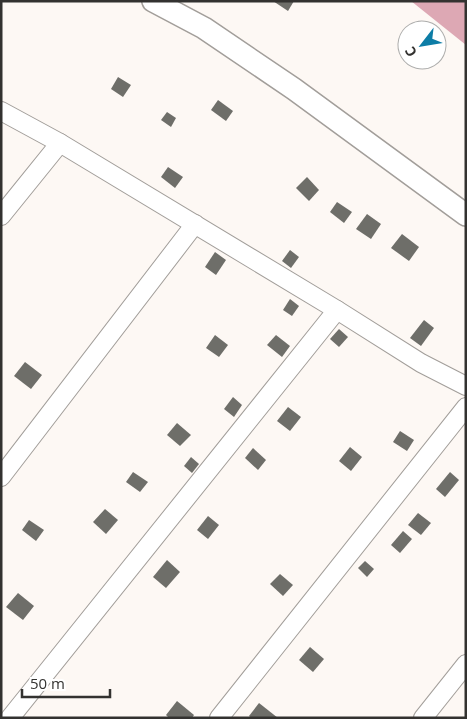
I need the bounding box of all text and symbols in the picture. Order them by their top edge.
north arrow [397,20,447,70]
text: С [400,43,421,61]
scale bar [22,666,110,698]
text: 50 m [30,673,65,693]

